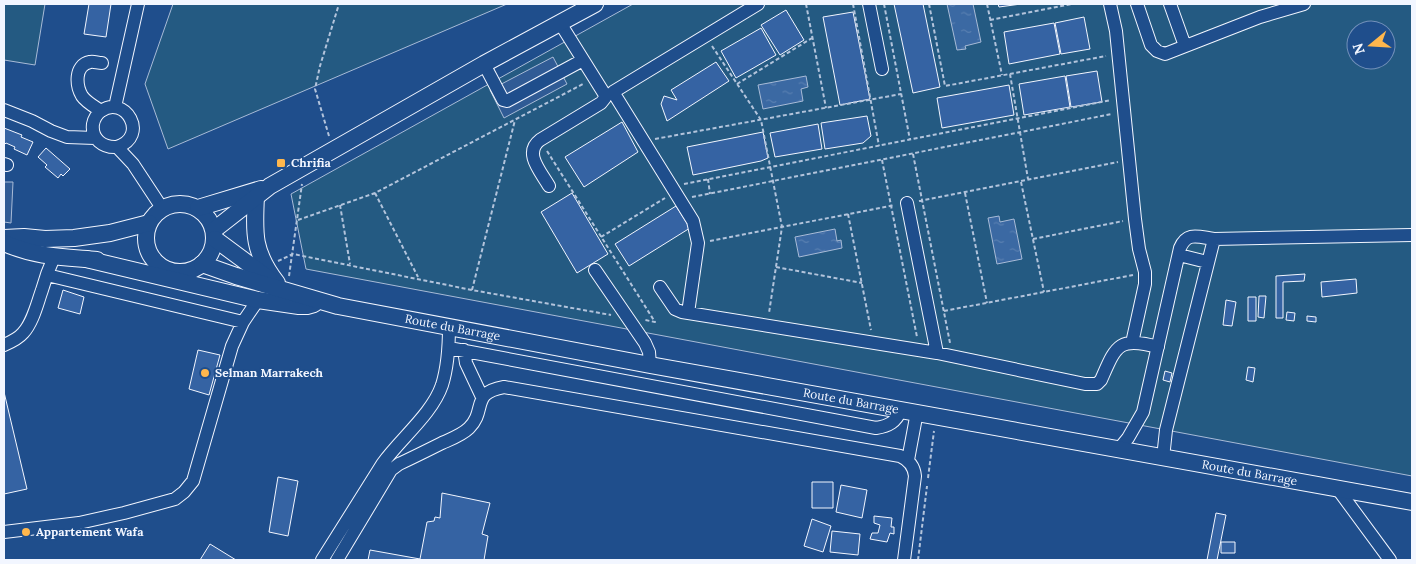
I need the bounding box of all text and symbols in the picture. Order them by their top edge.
north arrow [1346,20,1396,70]
text: N [1348,41,1369,57]
place label: Chrifia [291,155,331,170]
marker: Chrifia [275,157,287,169]
street label: Route du Barrage [404,311,502,344]
place label: Selman Marrakech [215,365,324,380]
marker: Selman Marrakech [199,367,211,379]
street label: Route du Barrage [802,385,900,417]
street label: Route du Barrage [1201,456,1299,488]
place label: Appartement Wafa [36,524,144,539]
marker: Appartement Wafa [20,526,32,538]

